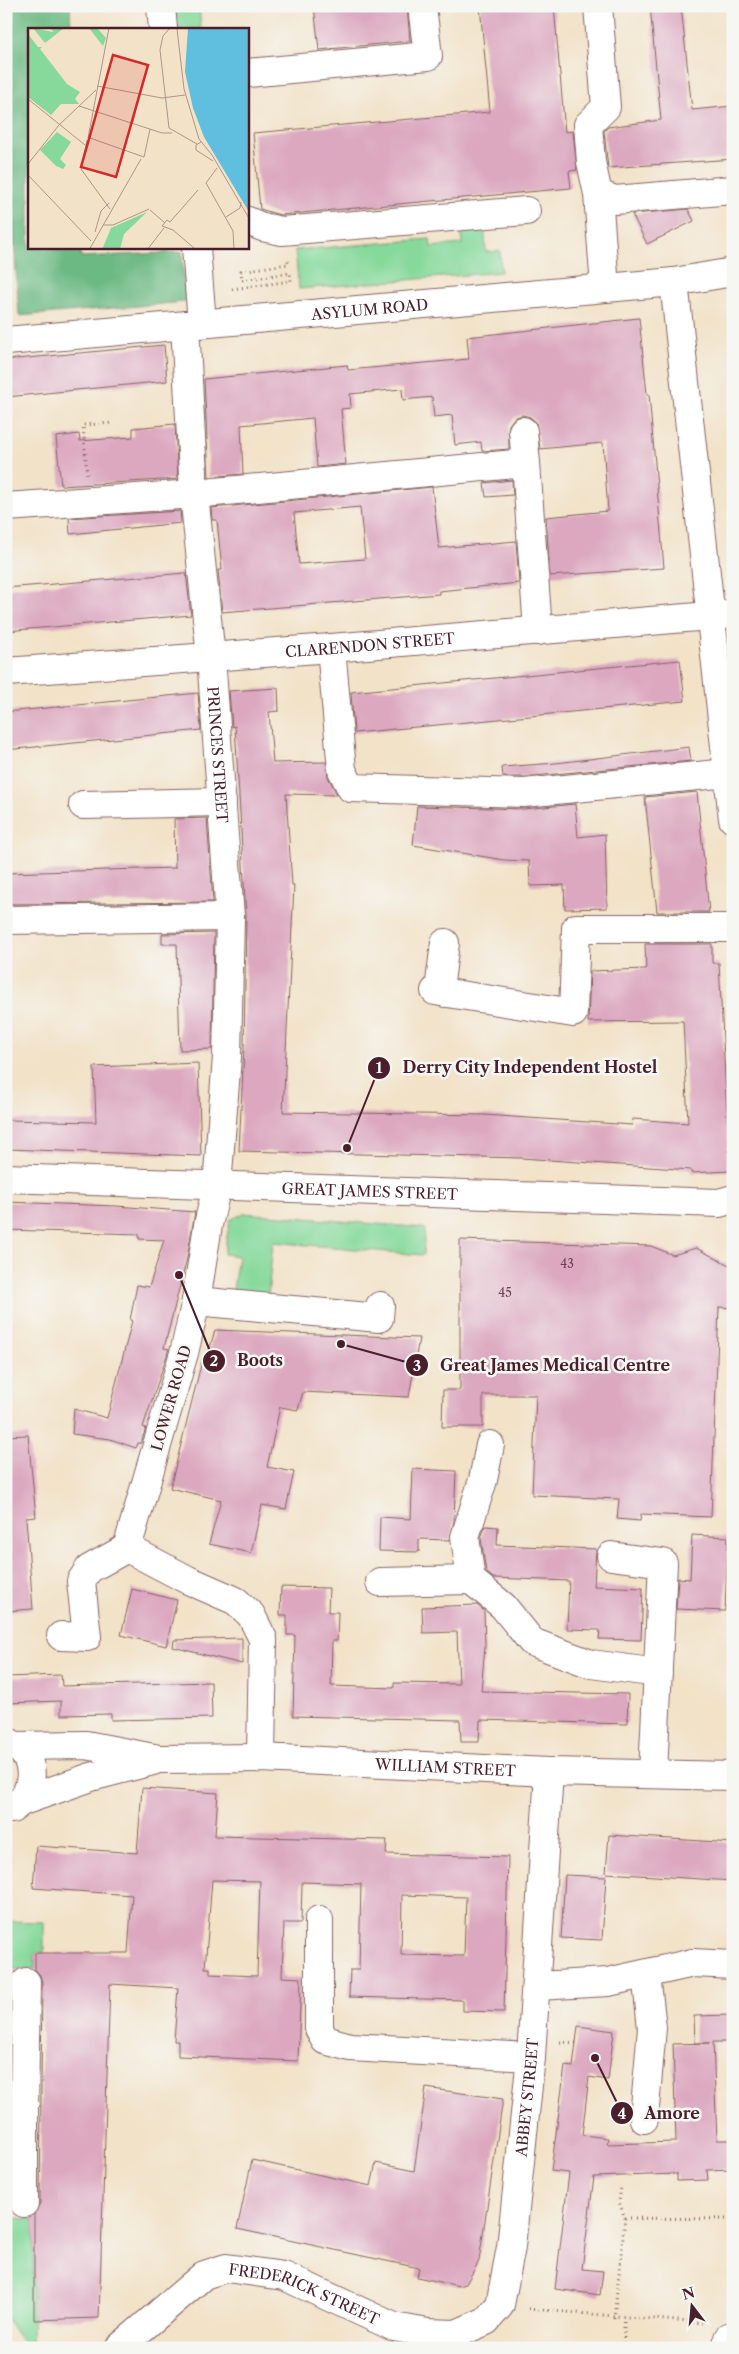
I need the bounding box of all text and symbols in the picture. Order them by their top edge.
inset map [28,28,249,249]
street label: ASYLUM ROAD [309,294,429,324]
street label: CLARENDON STREET [284,628,456,661]
street label: PRINCES STREET [204,686,233,824]
callout: Derry City Independent Hostel [367,1052,668,1083]
text: Derry City Independent Hostel [403,1057,658,1077]
text: 1 [376,1058,383,1077]
street label: GREAT JAMES STREET [281,1178,459,1203]
house number: 43 [560,1256,574,1271]
house number: 45 [498,1285,512,1300]
street label: LOWER ROAD [147,1343,195,1453]
callout: Boots [202,1345,293,1376]
text: Boots [237,1350,283,1370]
callout: Great James Medical Centre [405,1350,680,1381]
text: 2 [210,1351,219,1370]
text: Great James Medical Centre [440,1355,670,1375]
text: 3 [413,1356,421,1375]
street label: WILLIAM STREET [374,1754,517,1780]
street label: ABBEY STREET [511,2036,542,2159]
callout: Amore [609,2098,710,2129]
text: Amore [643,2103,700,2123]
text: 4 [618,2104,627,2123]
street label: FREDERICK STREET [228,2259,383,2329]
north arrow [666,2282,716,2332]
text: N [680,2283,697,2304]

